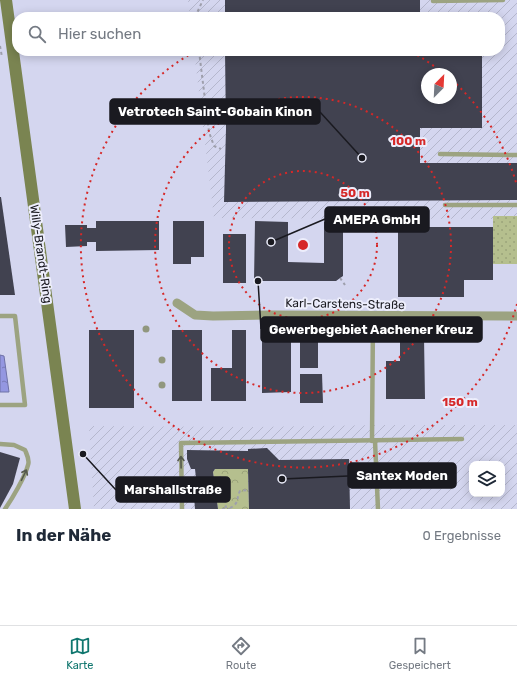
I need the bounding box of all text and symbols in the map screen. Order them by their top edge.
search box [12,12,505,56]
icon: search [26,23,48,45]
text: Hier suchen [58,25,141,43]
north arrow [421,68,457,104]
callout: Vetrotech Saint-Gobain Kinon [110,99,320,124]
text: Vetrotech Saint-Gobain Kinon [118,104,312,119]
text: 100 m [390,134,426,148]
text: 50 m [340,186,370,200]
street label: Willy-Brandt-Ring [27,204,55,304]
callout: AMEPA GmbH [325,207,429,232]
text: AMEPA GmbH [333,212,421,227]
centre of rings [296,238,310,252]
street label: Karl-Carstens-Straße [285,296,405,312]
callout: Gewerbegebiet Aachener Kreuz [261,317,482,342]
text: Gewerbegebiet Aachener Kreuz [269,322,473,337]
text: 150 m [442,395,478,409]
one-way arrow [178,456,185,469]
map controls [469,461,505,497]
button: layers [469,461,505,497]
callout: Santex Moden [348,463,456,488]
text: Santex Moden [356,468,448,483]
one-way arrow [21,469,28,481]
callout: Marshallstraße [116,477,230,502]
text: Marshallstraße [124,482,222,497]
text: In der Nähe [16,525,111,545]
text: 0 Ergebnisse [423,528,501,543]
tab: Karte [66,635,93,672]
tab: Route [226,635,256,672]
tab: Gespeichert [389,635,451,672]

